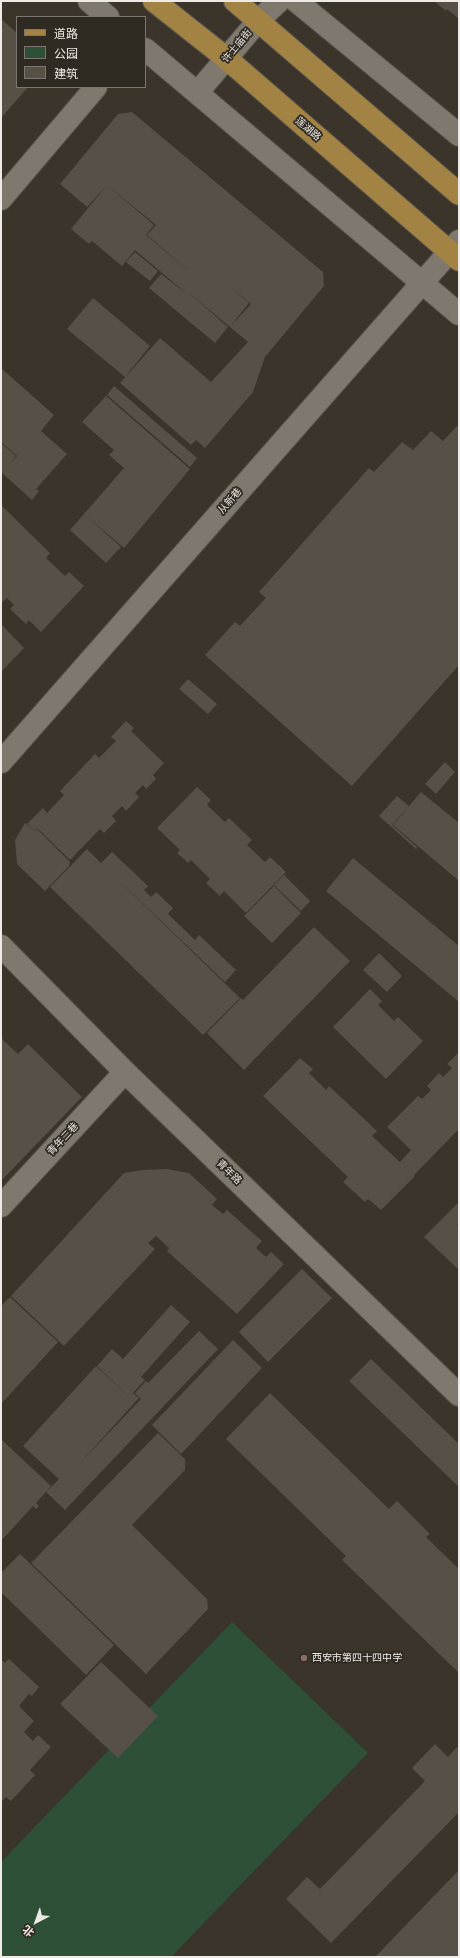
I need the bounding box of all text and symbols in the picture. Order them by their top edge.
legend [16,16,146,88]
text: 道路 [54,26,78,41]
street label: 许士庙街 [220,27,254,65]
text: 公园 [54,46,78,61]
text: 建筑 [54,66,78,81]
street label: 莲湖路 [293,115,323,143]
street label: 从新巷 [216,486,244,516]
street label: 青年二巷 [45,1120,81,1158]
street label: 青年路 [214,1157,244,1187]
place label: 西安市第四十四中学 [312,1652,402,1664]
marker: 西安市第四十四中学 [299,1653,309,1663]
north arrow [16,1902,56,1942]
text: 北 [19,1922,37,1940]

